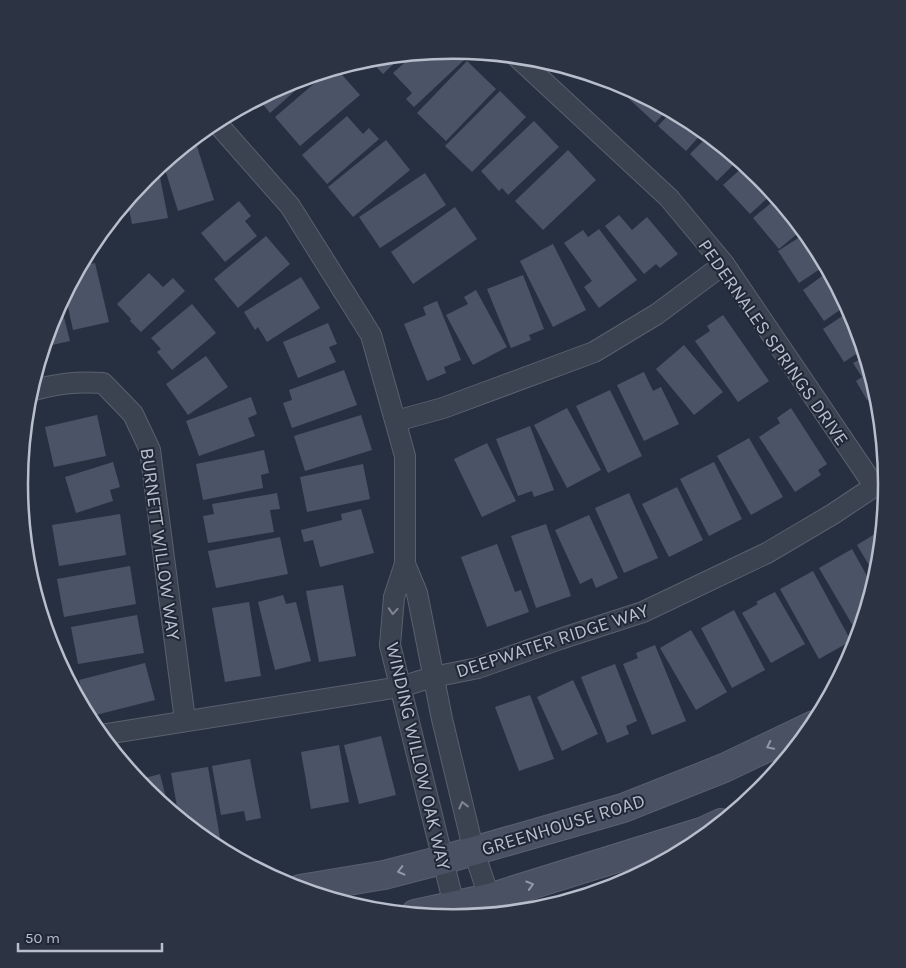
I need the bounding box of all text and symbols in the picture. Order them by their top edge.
street label: PEDERNALES SPRINGS DRIVE [693,235,853,450]
street label: BURNETT WILLOW WAY [136,446,184,642]
street label: DEEPWATER RIDGE WAY [453,599,652,683]
one-way arrow [387,607,398,615]
street label: WINDING WILLOW OAK WAY [381,640,455,873]
one-way arrow [766,740,775,750]
street label: GREENHOUSE ROAD [479,790,648,860]
one-way arrow [458,801,468,809]
one-way arrow [397,865,406,876]
one-way arrow [525,881,533,891]
scale bar [18,920,161,952]
text: 50 m [25,929,60,947]

